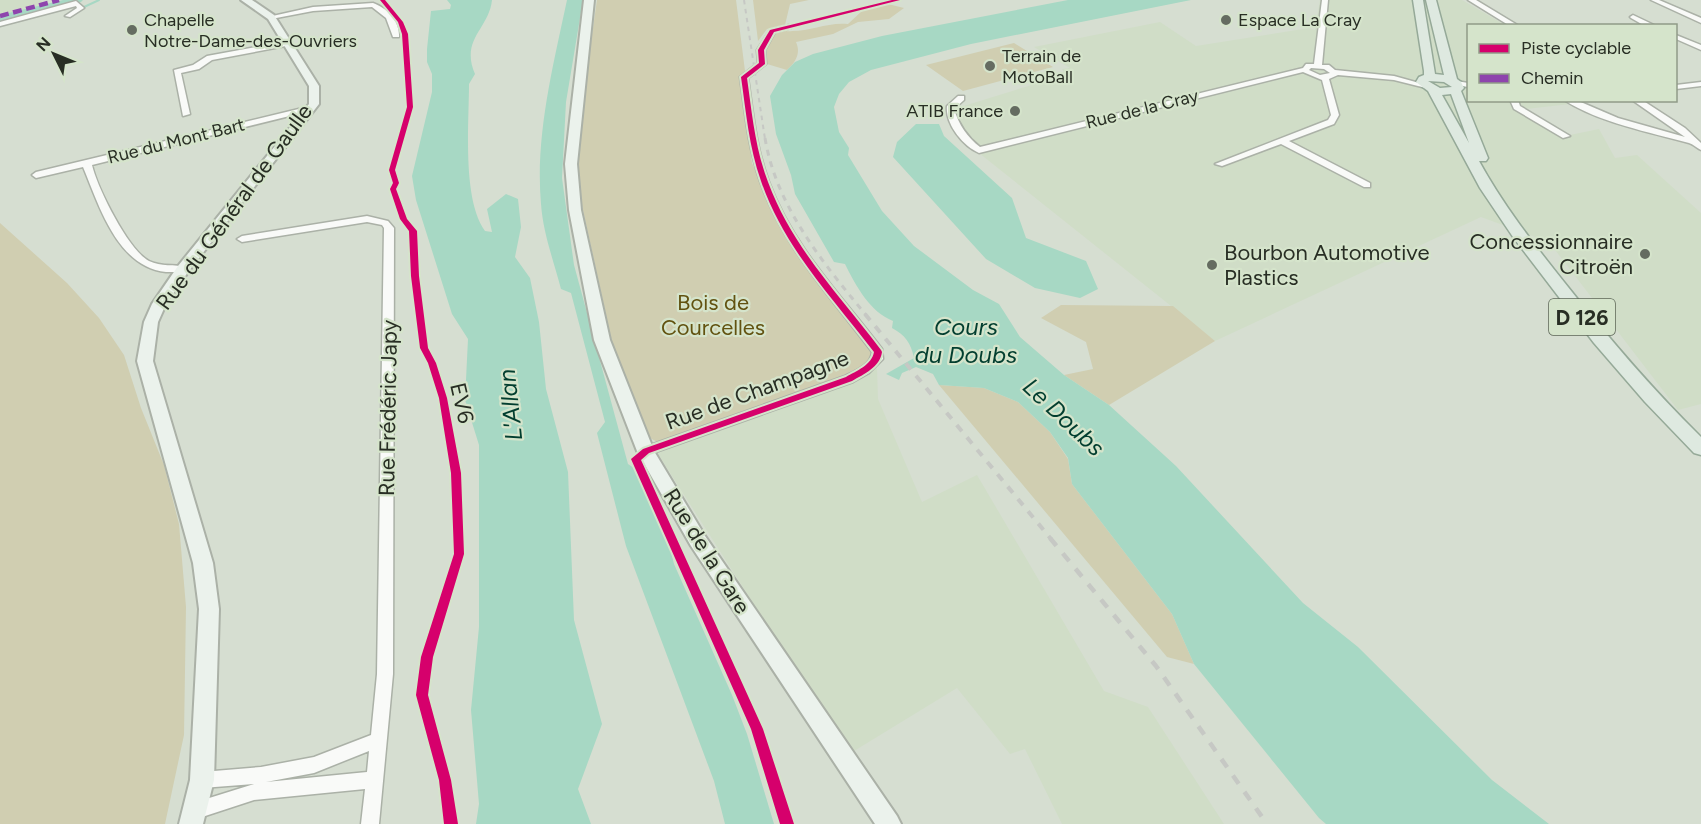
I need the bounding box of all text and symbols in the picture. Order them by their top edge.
place label: Chapelle Notre-Dame-des-Ouvriers [144,9,357,52]
place label: Espace La Cray [1238,9,1362,31]
marker: Espace La Cray [1219,13,1233,27]
marker: Chapelle Notre-Dame-des-Ouvriers [125,23,139,37]
north arrow [24,24,84,84]
legend [1467,24,1677,102]
text: N [32,33,55,55]
text: Piste cyclable [1521,37,1631,59]
place label: Terrain de MotoBall [1002,45,1081,88]
marker: Terrain de MotoBall [983,59,997,73]
text: Chemin [1521,67,1583,89]
street label: Rue de la Cray [1083,84,1201,134]
street label: Rue du Général de Gaulle [150,99,318,315]
place label: ATIB France [906,100,1003,122]
marker: ATIB France [1008,104,1022,118]
street label: Rue du Mont Bart [105,113,247,169]
place label: Concessionnaire Citroën [1470,228,1633,280]
place label: Bourbon Automotive Plastics [1224,239,1430,291]
marker: Concessionnaire Citroën [1638,247,1652,261]
marker: Bourbon Automotive Plastics [1205,258,1219,272]
park label: Bois de Courcelles [661,289,765,341]
road number: D 126 [1549,299,1615,335]
water label: Cours du Doubs [915,312,1017,369]
street label: Rue Frédéric Japy [373,319,403,496]
street label: Rue de Champagne [662,344,852,436]
water label: L'Allan [492,368,528,442]
water label: Le Doubs [1017,372,1111,462]
street label: EV6 [444,380,480,426]
street label: Rue de la Gare [658,483,756,619]

